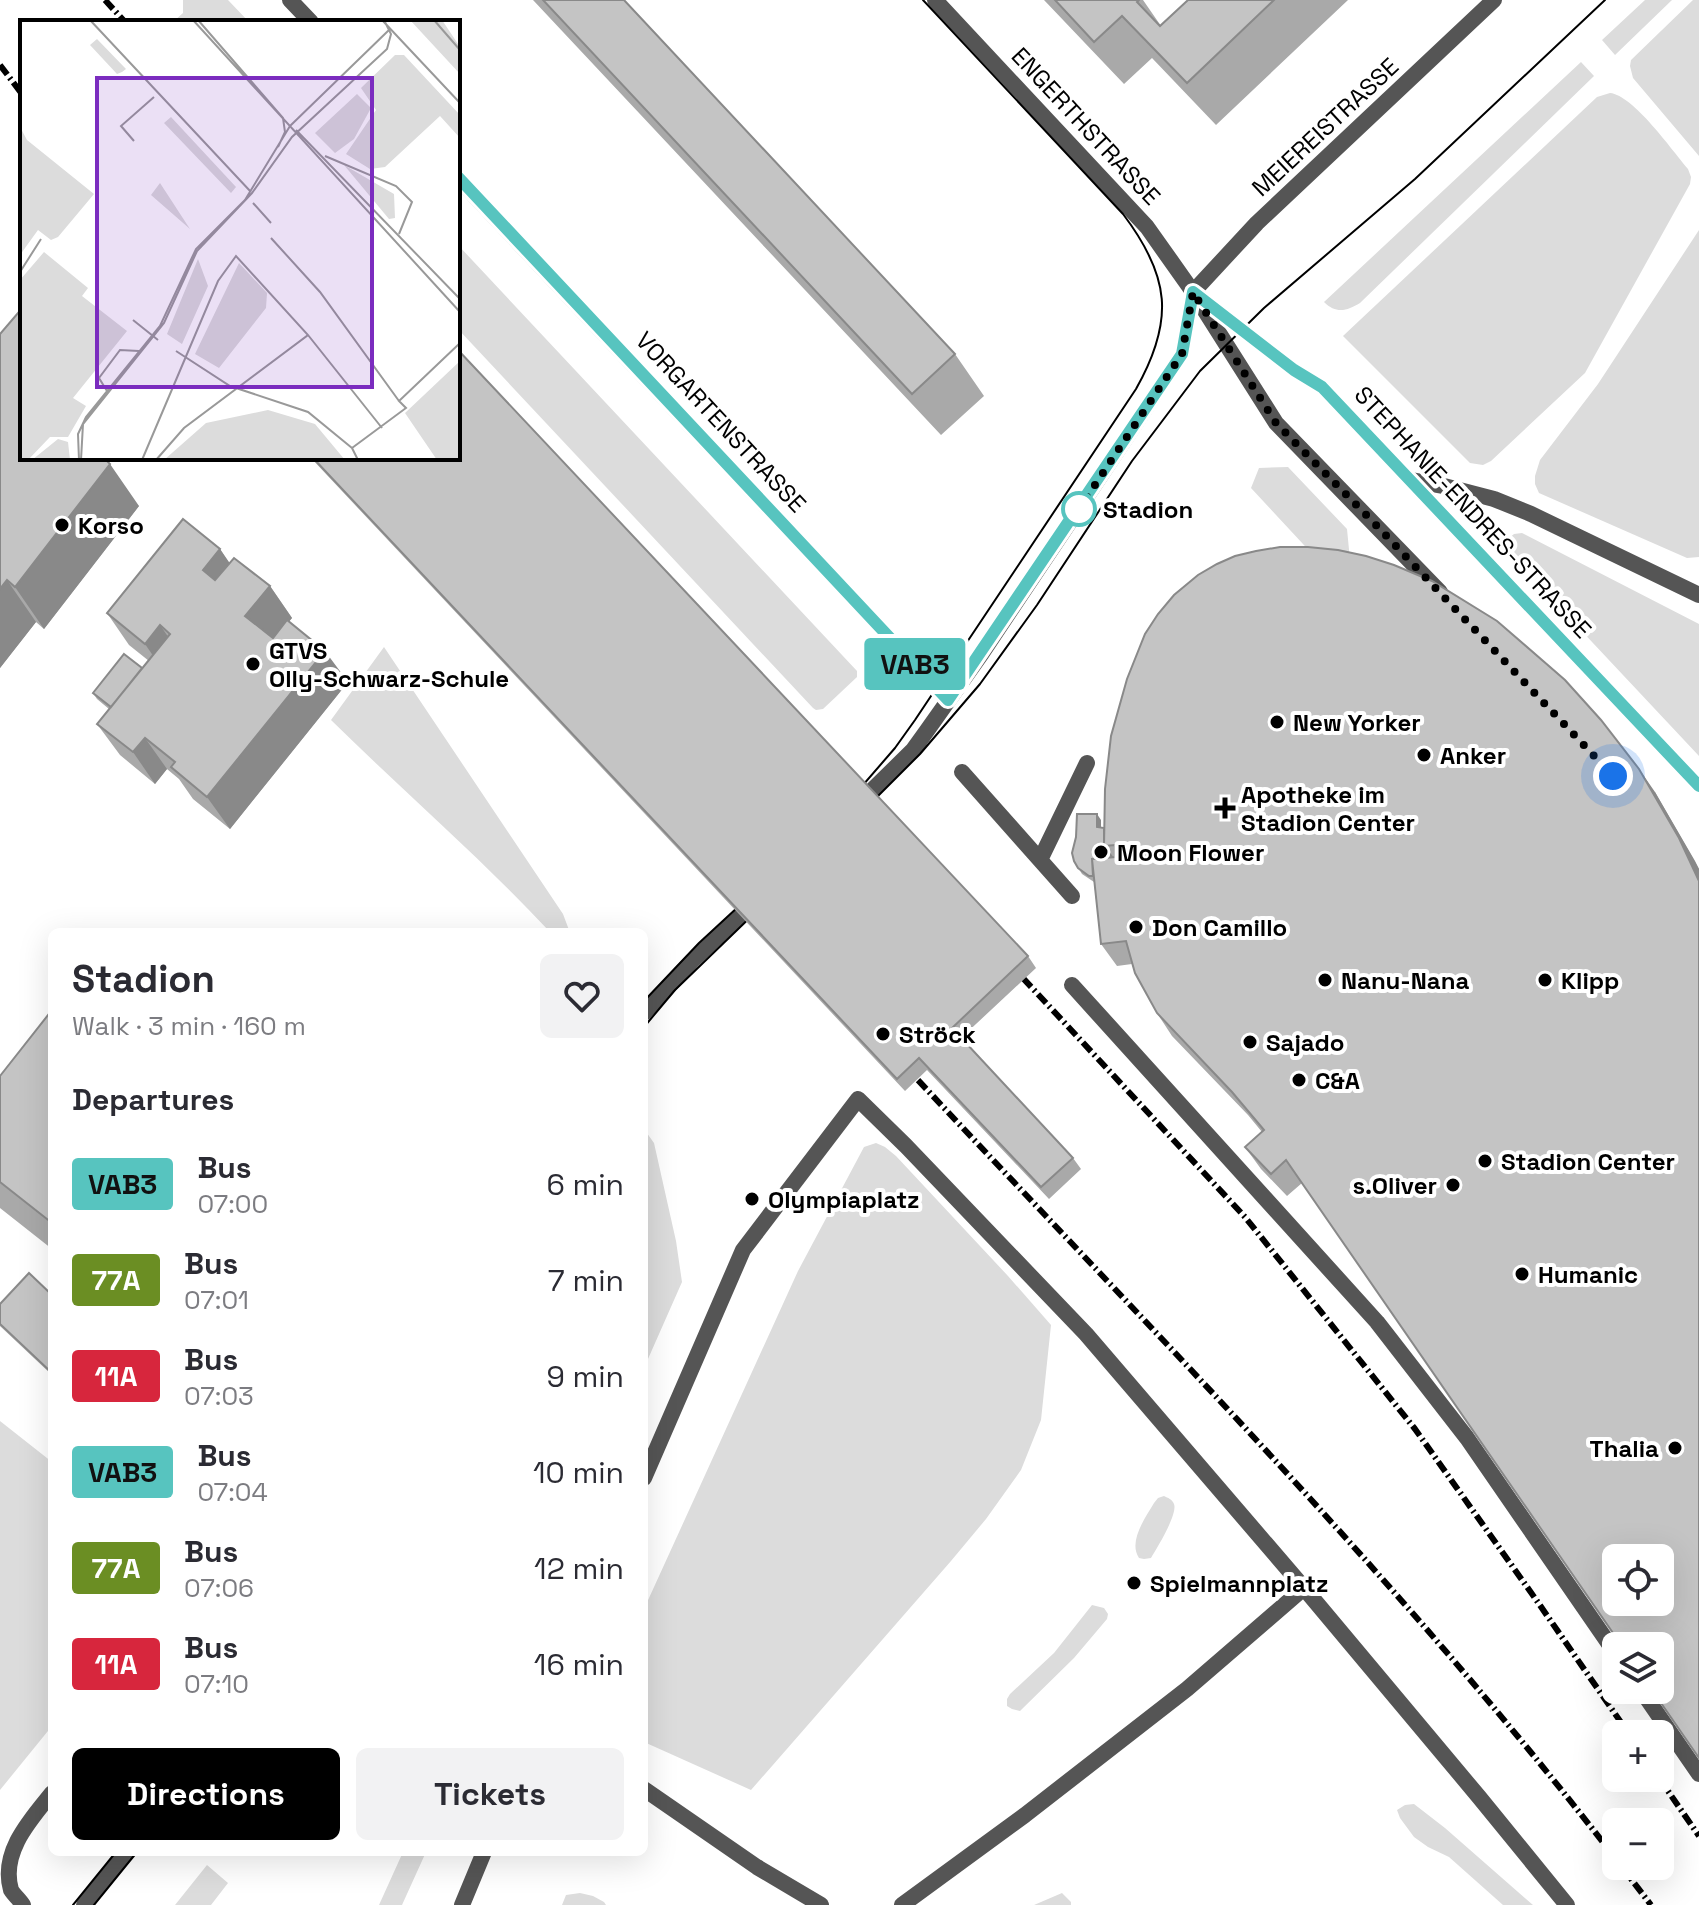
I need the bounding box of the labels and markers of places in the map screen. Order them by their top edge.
marker: Stadion [1062,492,1096,526]
place label: Stadion [1103,494,1193,525]
place label: Korso [78,510,144,541]
marker: Korso [53,516,71,534]
place label: GTVS Olly-Schwarz-Schule [269,635,509,694]
marker: GTVS Olly-Schwarz-Schule [244,655,262,673]
place label: New Yorker [1293,707,1421,738]
marker: New Yorker [1268,713,1286,731]
place label: Anker [1440,740,1506,771]
marker: Anker [1415,746,1433,764]
place label: Apotheke im Stadion Center [1241,779,1415,838]
marker: Apotheke im Stadion Center [1216,799,1234,817]
place label: Moon Flower [1117,837,1264,868]
marker: Moon Flower [1092,843,1110,861]
place label: Don Camillo [1152,912,1287,943]
marker: Don Camillo [1127,918,1145,936]
place label: Nanu-Nana [1341,965,1469,996]
place label: Klipp [1561,965,1619,996]
marker: Nanu-Nana [1316,971,1334,989]
marker: Klipp [1536,971,1554,989]
place label: Ströck [899,1019,976,1050]
marker: Ströck [874,1025,892,1043]
place label: Sajado [1266,1027,1344,1058]
marker: Sajado [1241,1033,1259,1051]
place label: C&A [1315,1065,1360,1096]
marker: C&A [1290,1071,1308,1089]
place label: Stadion Center [1501,1146,1675,1177]
marker: Stadion Center [1476,1152,1494,1170]
place label: s.Oliver [1353,1170,1437,1201]
marker: s.Oliver [1444,1176,1462,1194]
place label: Olympiaplatz [768,1184,920,1215]
marker: Olympiaplatz [743,1190,761,1208]
place label: Humanic [1538,1259,1638,1290]
marker: Humanic [1513,1265,1531,1283]
place label: Thalia [1590,1433,1659,1464]
marker: Thalia [1666,1439,1684,1457]
place label: Spielmannplatz [1150,1568,1329,1599]
marker: Spielmannplatz [1125,1574,1143,1592]

